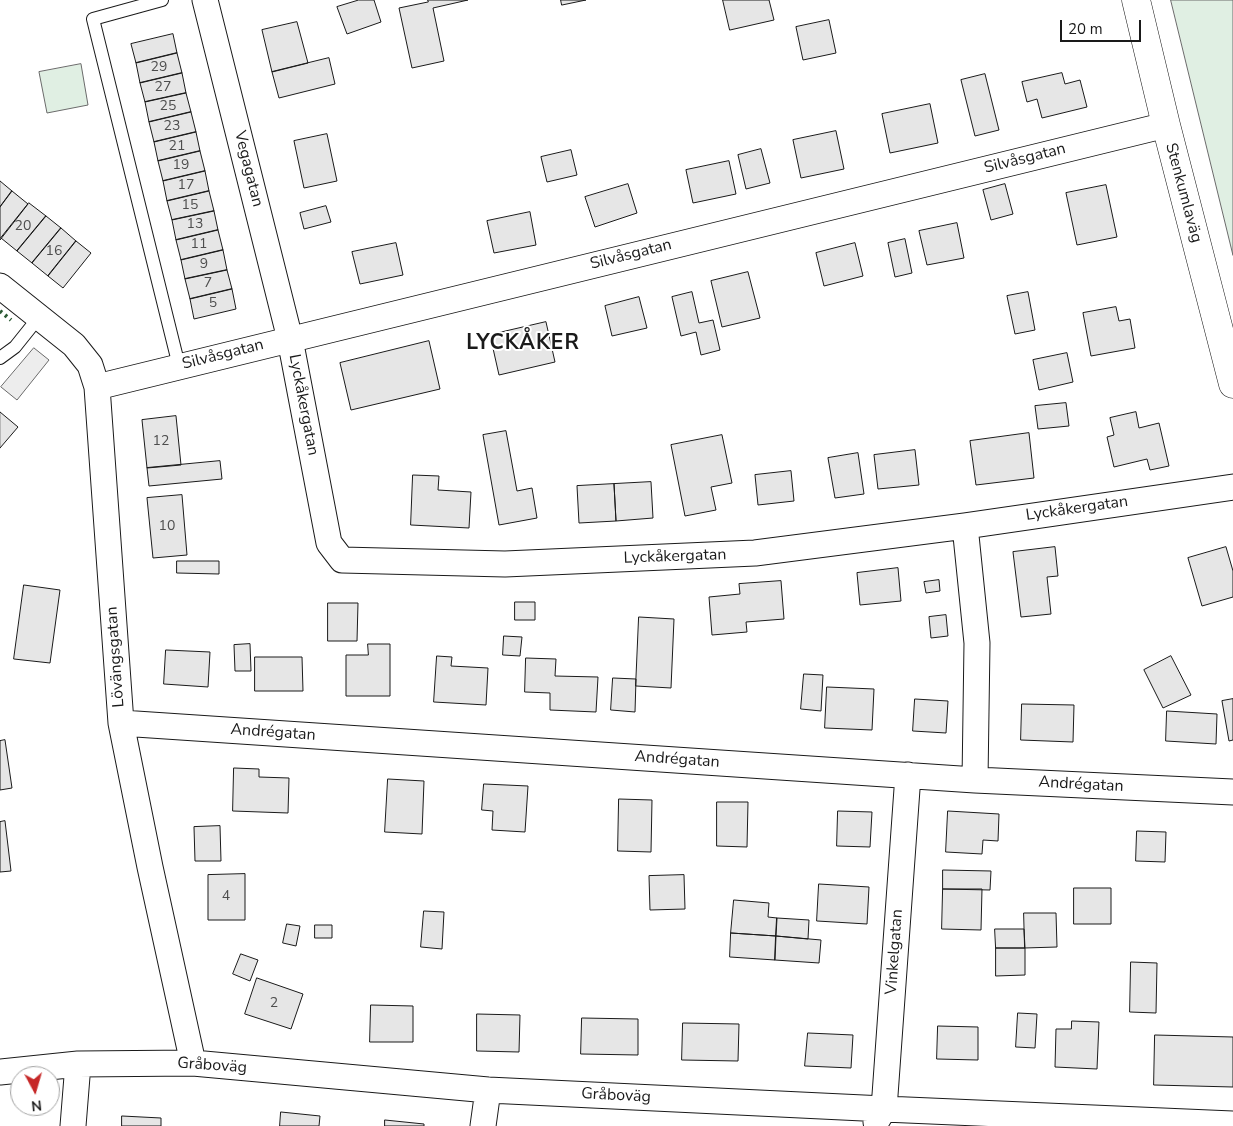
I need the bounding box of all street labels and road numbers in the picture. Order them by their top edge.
street label: Vegagatan [229,129,267,209]
street label: Silvåsgatan [982,140,1068,178]
street label: Stenkumlaväg [1160,141,1206,245]
street label: Silvåsgatan [588,236,674,274]
street label: Silvåsgatan [180,336,266,374]
street label: Lyckåkergatan [284,353,322,457]
street label: Lyckåkergatan [1025,492,1129,526]
street label: Lyckåkergatan [623,546,727,568]
street label: Lövängsgatan [103,606,129,708]
street label: Andrégatan [230,720,316,746]
street label: Andrégatan [634,747,720,773]
street label: Andrégatan [1038,773,1124,797]
street label: Vinkelgatan [882,909,908,995]
street label: Gråboväg [177,1054,247,1078]
street label: Gråboväg [581,1085,651,1107]

